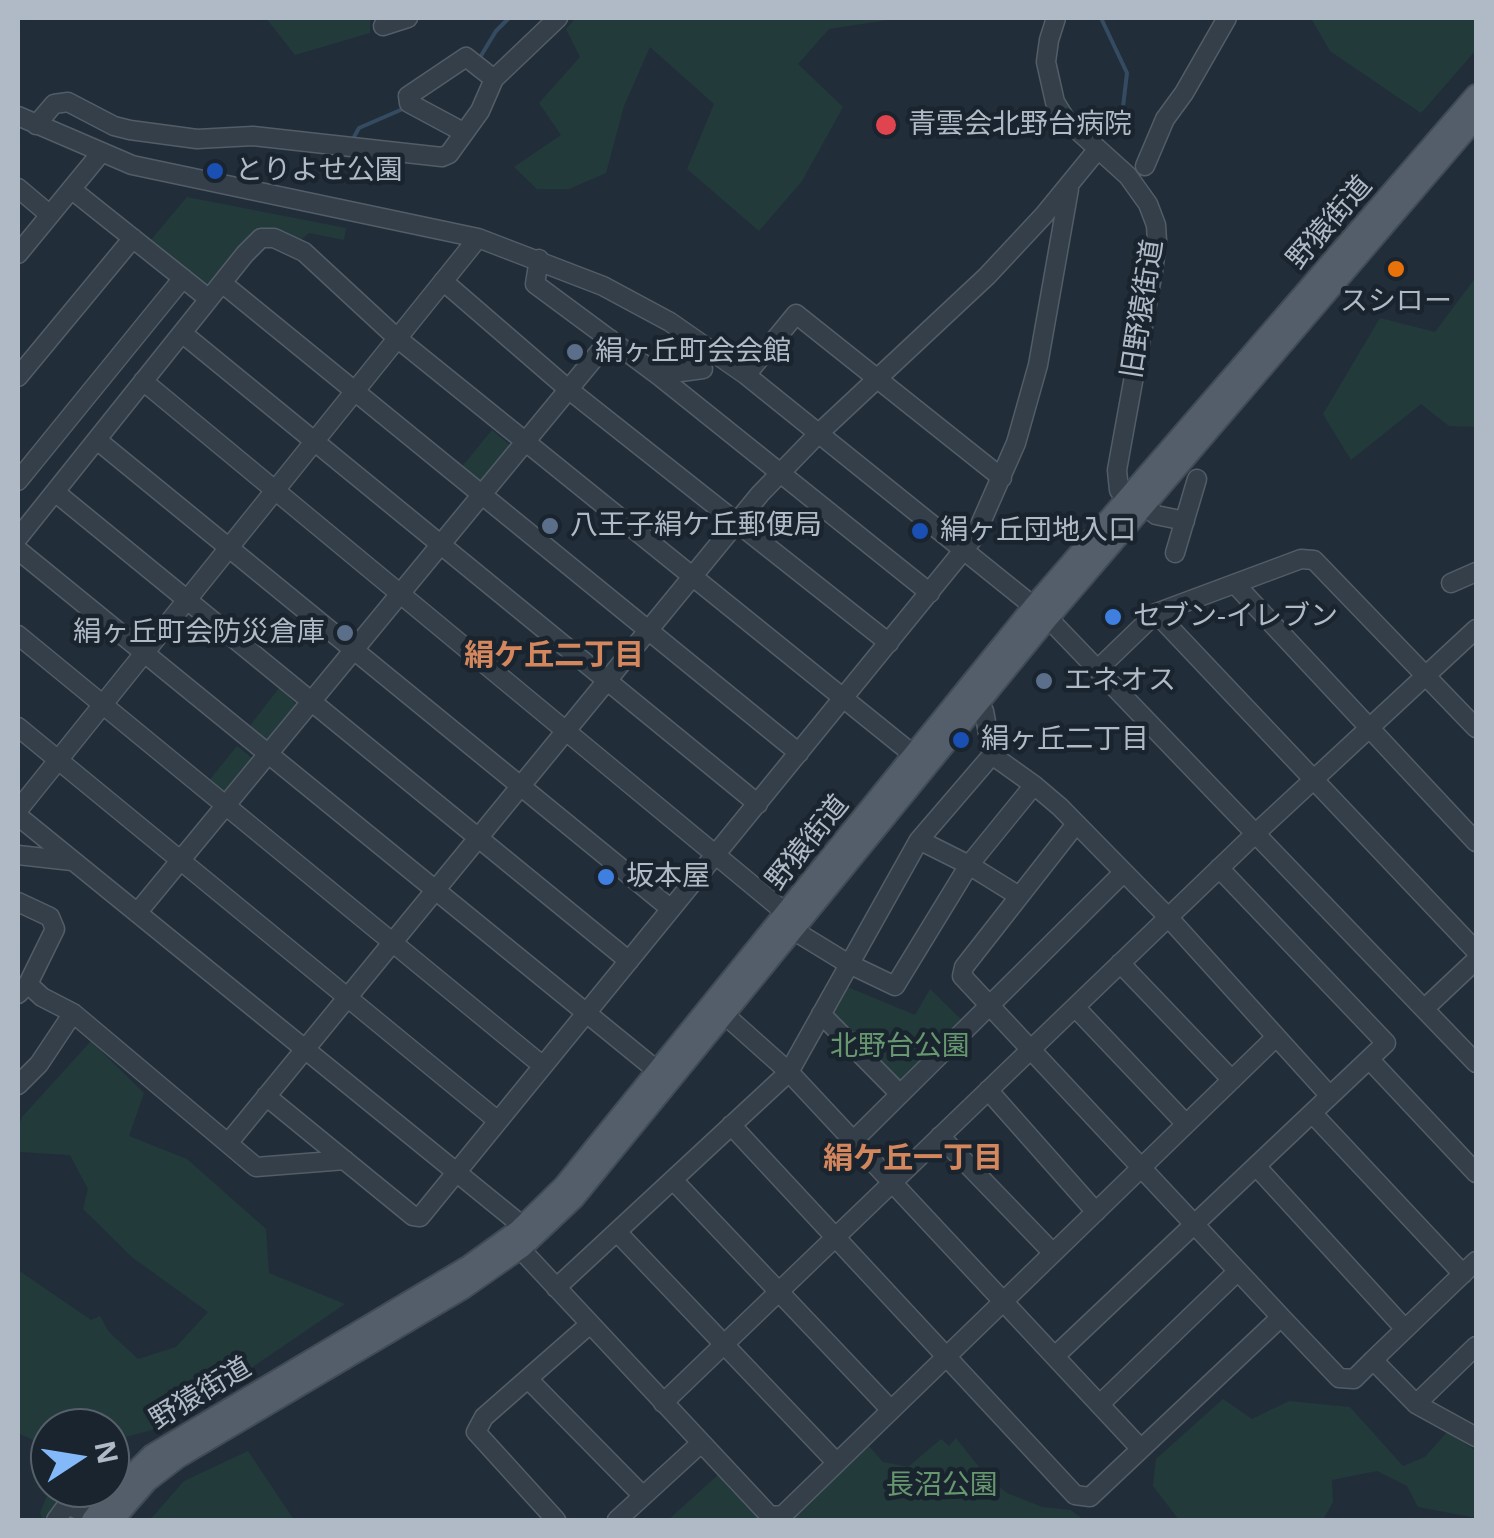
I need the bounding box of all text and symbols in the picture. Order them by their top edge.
place label: 青雲会北野台病院 [908,108,1132,142]
marker: 青雲会北野台病院 [873,112,899,138]
place label: とりよせ公園 [235,154,403,188]
marker: とりよせ公園 [204,160,226,182]
street label: 野猿街道 [1281,170,1379,276]
street label: 旧野猿街道 [1115,237,1171,381]
marker: スシロー [1385,258,1407,280]
place label: スシロー [1340,285,1452,319]
place label: 絹ヶ丘町会会館 [595,335,791,369]
marker: 絹ヶ丘町会会館 [564,341,586,363]
place label: 八王子絹ケ丘郵便局 [570,509,822,543]
place label: 絹ヶ丘団地入口 [940,514,1136,548]
marker: 八王子絹ケ丘郵便局 [539,515,561,537]
marker: 絹ヶ丘団地入口 [909,520,931,542]
place label: セブン-イレブン [1133,600,1338,634]
marker: セブン-イレブン [1102,606,1124,628]
place label: 絹ヶ丘町会防災倉庫 [73,616,325,650]
marker: 絹ヶ丘町会防災倉庫 [334,622,356,644]
district label: 絹ケ丘二丁目 [464,638,644,674]
place label: エネオス [1064,664,1176,698]
marker: エネオス [1033,670,1055,692]
place label: 絹ヶ丘二丁目 [981,723,1149,757]
marker: 絹ヶ丘二丁目 [950,729,972,751]
street label: 野猿街道 [760,789,856,897]
place label: 坂本屋 [626,860,710,894]
marker: 坂本屋 [595,866,617,888]
park label: 北野台公園 [830,1030,970,1064]
district label: 絹ケ丘一丁目 [823,1141,1003,1177]
street label: 野猿街道 [144,1351,258,1437]
north arrow [30,1408,130,1508]
text: N [86,1437,128,1467]
park label: 長沼公園 [886,1469,998,1503]

